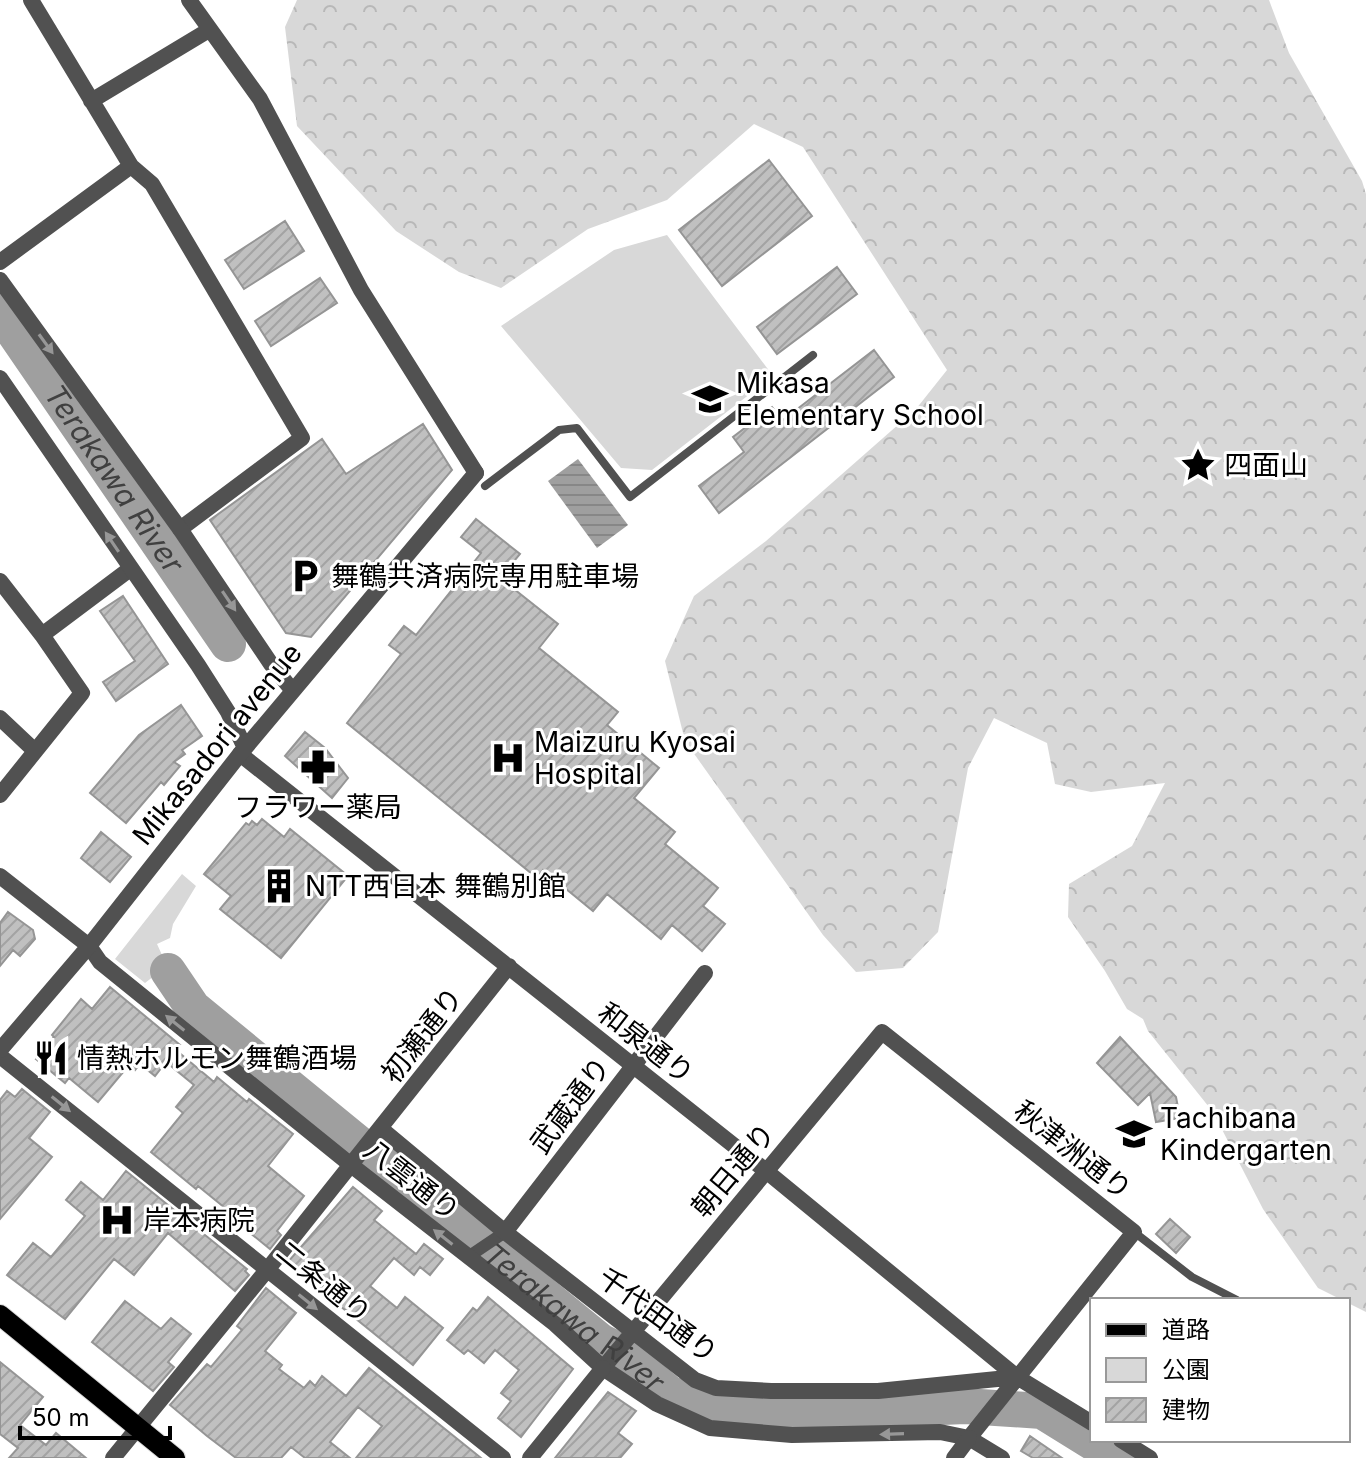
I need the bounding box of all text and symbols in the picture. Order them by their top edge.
one-way arrow [38,333,53,354]
place label: Mikasa Elementary School [736,366,984,432]
water label: Terakawa River [37,378,192,580]
school or university icon: Mikasa Elementary School [691,380,729,418]
place icon: 四面山 [1179,446,1217,484]
place label: 四面山 [1224,448,1308,482]
one-way arrow [104,531,119,552]
parking icon: 舞鶴共済病院専用駐車場 [286,557,324,595]
place label: 舞鶴共済病院専用駐車場 [331,559,639,593]
one-way arrow [221,591,236,612]
street label: Mikasadori avenue [125,636,309,852]
place label: Maizuru Kyosai Hospital [534,725,736,791]
hospital icon: Maizuru Kyosai Hospital [489,739,527,777]
pharmacy icon: フラワー薬局 [299,748,337,786]
place label: フラワー薬局 [234,790,402,824]
building icon: NTT西日本 舞鶴別館 [260,867,298,905]
place label: NTT西日本 舞鶴別館 [305,869,566,903]
street label: 初瀬通り [374,980,470,1090]
street label: 和泉通り [591,995,701,1091]
one-way arrow [164,1014,185,1031]
restaurant icon: 情熱ホルモン舞鶴酒場 [32,1039,70,1077]
place label: 情熱ホルモン舞鶴酒場 [77,1041,357,1075]
street label: 武蔵通り [523,1050,617,1160]
street label: 秋津洲通り [1007,1094,1139,1206]
one-way arrow [51,1095,71,1112]
place label: Tachibana Kindergarten [1160,1101,1332,1167]
school or university icon: Tachibana Kindergarten [1115,1115,1153,1153]
street label: 朝日通り [684,1116,782,1224]
street label: 八雲通り [357,1132,467,1228]
hospital icon: 岸本病院 [98,1201,136,1239]
place label: 岸本病院 [143,1203,255,1237]
one-way arrow [433,1230,453,1246]
street label: 二条通り [270,1234,378,1330]
water label: Terakawa River [477,1236,672,1400]
street label: 千代田通り [591,1260,725,1370]
one-way arrow [298,1293,318,1310]
legend [1090,1298,1350,1442]
text: 道路 [1162,1315,1210,1344]
text: 公園 [1162,1355,1210,1384]
scale bar [20,1390,170,1440]
text: 建物 [1162,1395,1210,1424]
text: 50 m [32,1403,90,1432]
one-way arrow [879,1427,904,1440]

